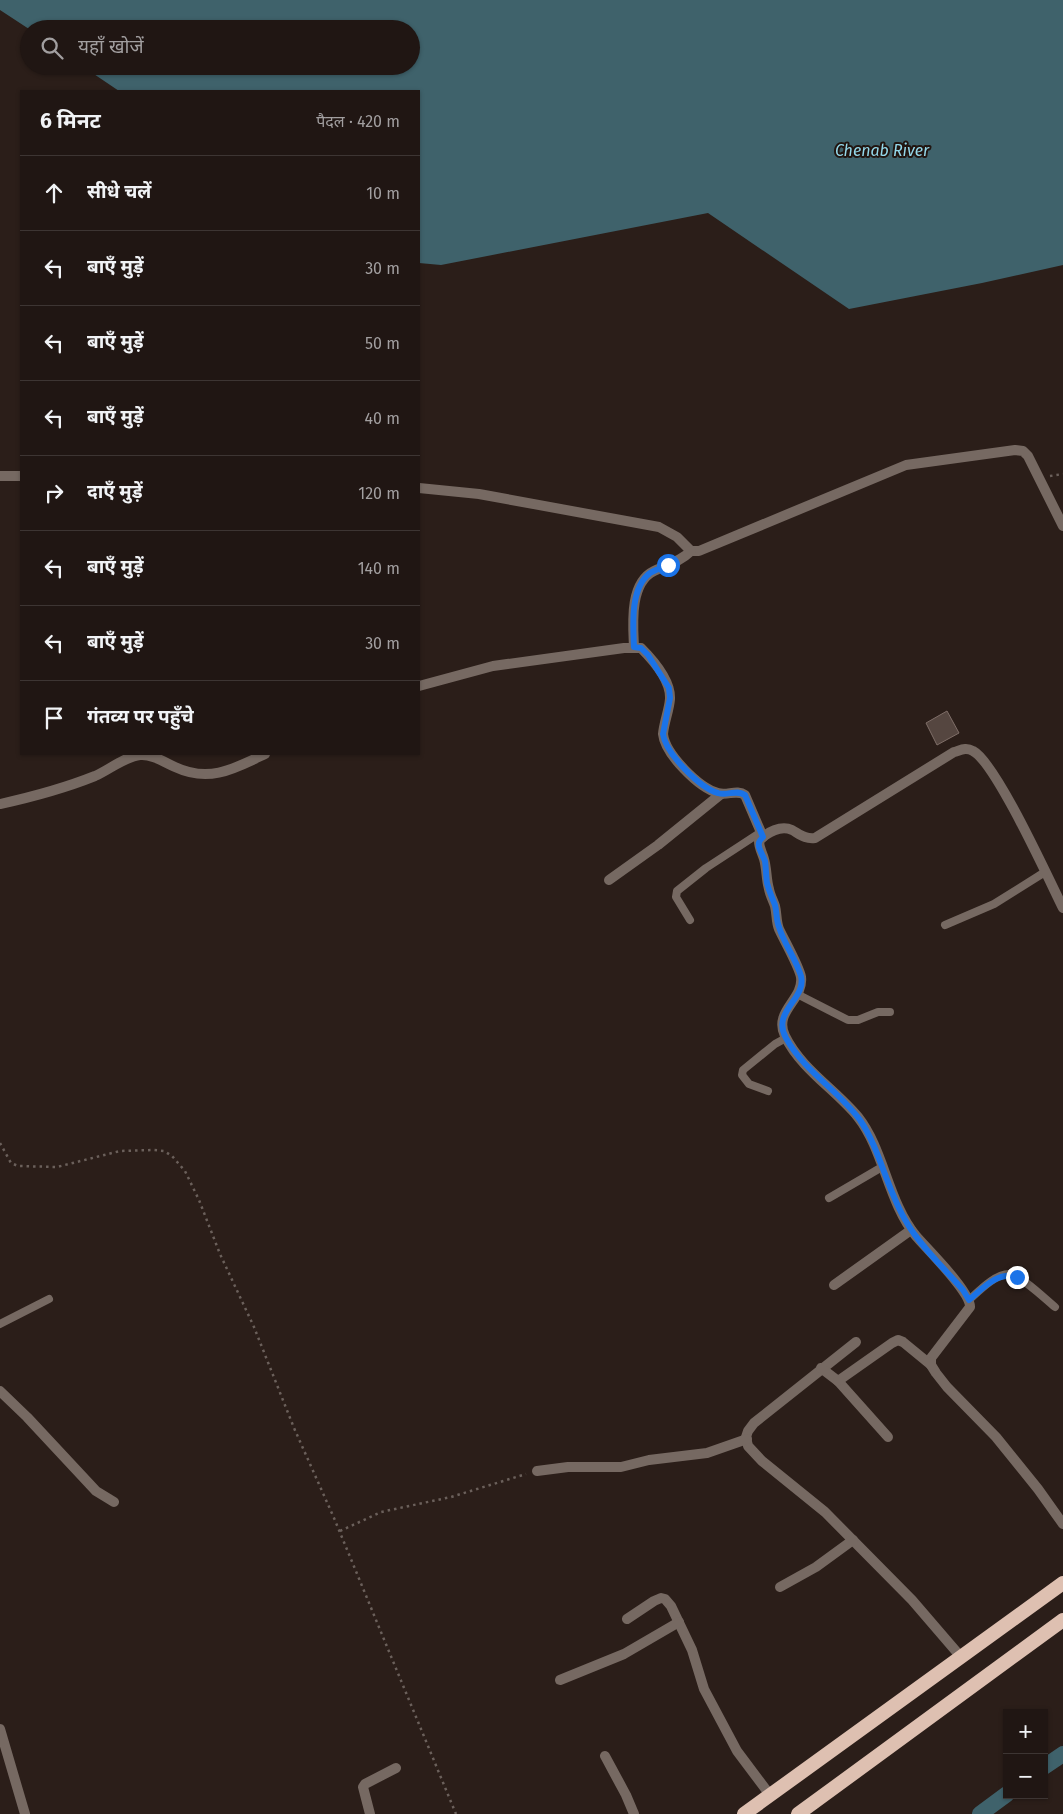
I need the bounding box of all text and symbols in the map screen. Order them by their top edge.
search box [20,20,420,75]
icon: search [38,34,66,62]
text: यहाँ खोजें [78,35,144,58]
text: 6 मिनट [40,108,101,134]
text: पैदल · 420 m [316,112,400,131]
water label: Chenab River [835,141,930,160]
icon: ahead [40,179,68,207]
text: सीधे चलें [87,180,151,203]
text: 10 m [366,184,400,203]
icon: left [40,254,68,282]
text: बाएँ मुड़ें [87,255,144,278]
text: 30 m [365,259,400,278]
icon: left [40,329,68,357]
text: बाएँ मुड़ें [87,330,144,353]
text: 50 m [365,334,400,353]
icon: left [40,404,68,432]
text: बाएँ मुड़ें [87,405,144,428]
text: 40 m [365,409,400,428]
icon: right [40,479,68,507]
text: दाएँ मुड़ें [87,480,143,503]
text: 120 m [358,484,400,503]
icon: left [40,554,68,582]
route start [657,554,680,577]
text: बाएँ मुड़ें [87,555,144,578]
text: 140 m [358,559,400,578]
icon: left [40,629,68,657]
text: बाएँ मुड़ें [87,630,144,653]
text: 30 m [365,634,400,653]
icon: arrive [40,704,68,732]
text: गंतव्य पर पहुँचे [87,705,194,728]
route end [1006,1266,1029,1289]
map controls [1003,1709,1048,1799]
button: + [1003,1709,1048,1754]
button: − [1003,1754,1048,1799]

